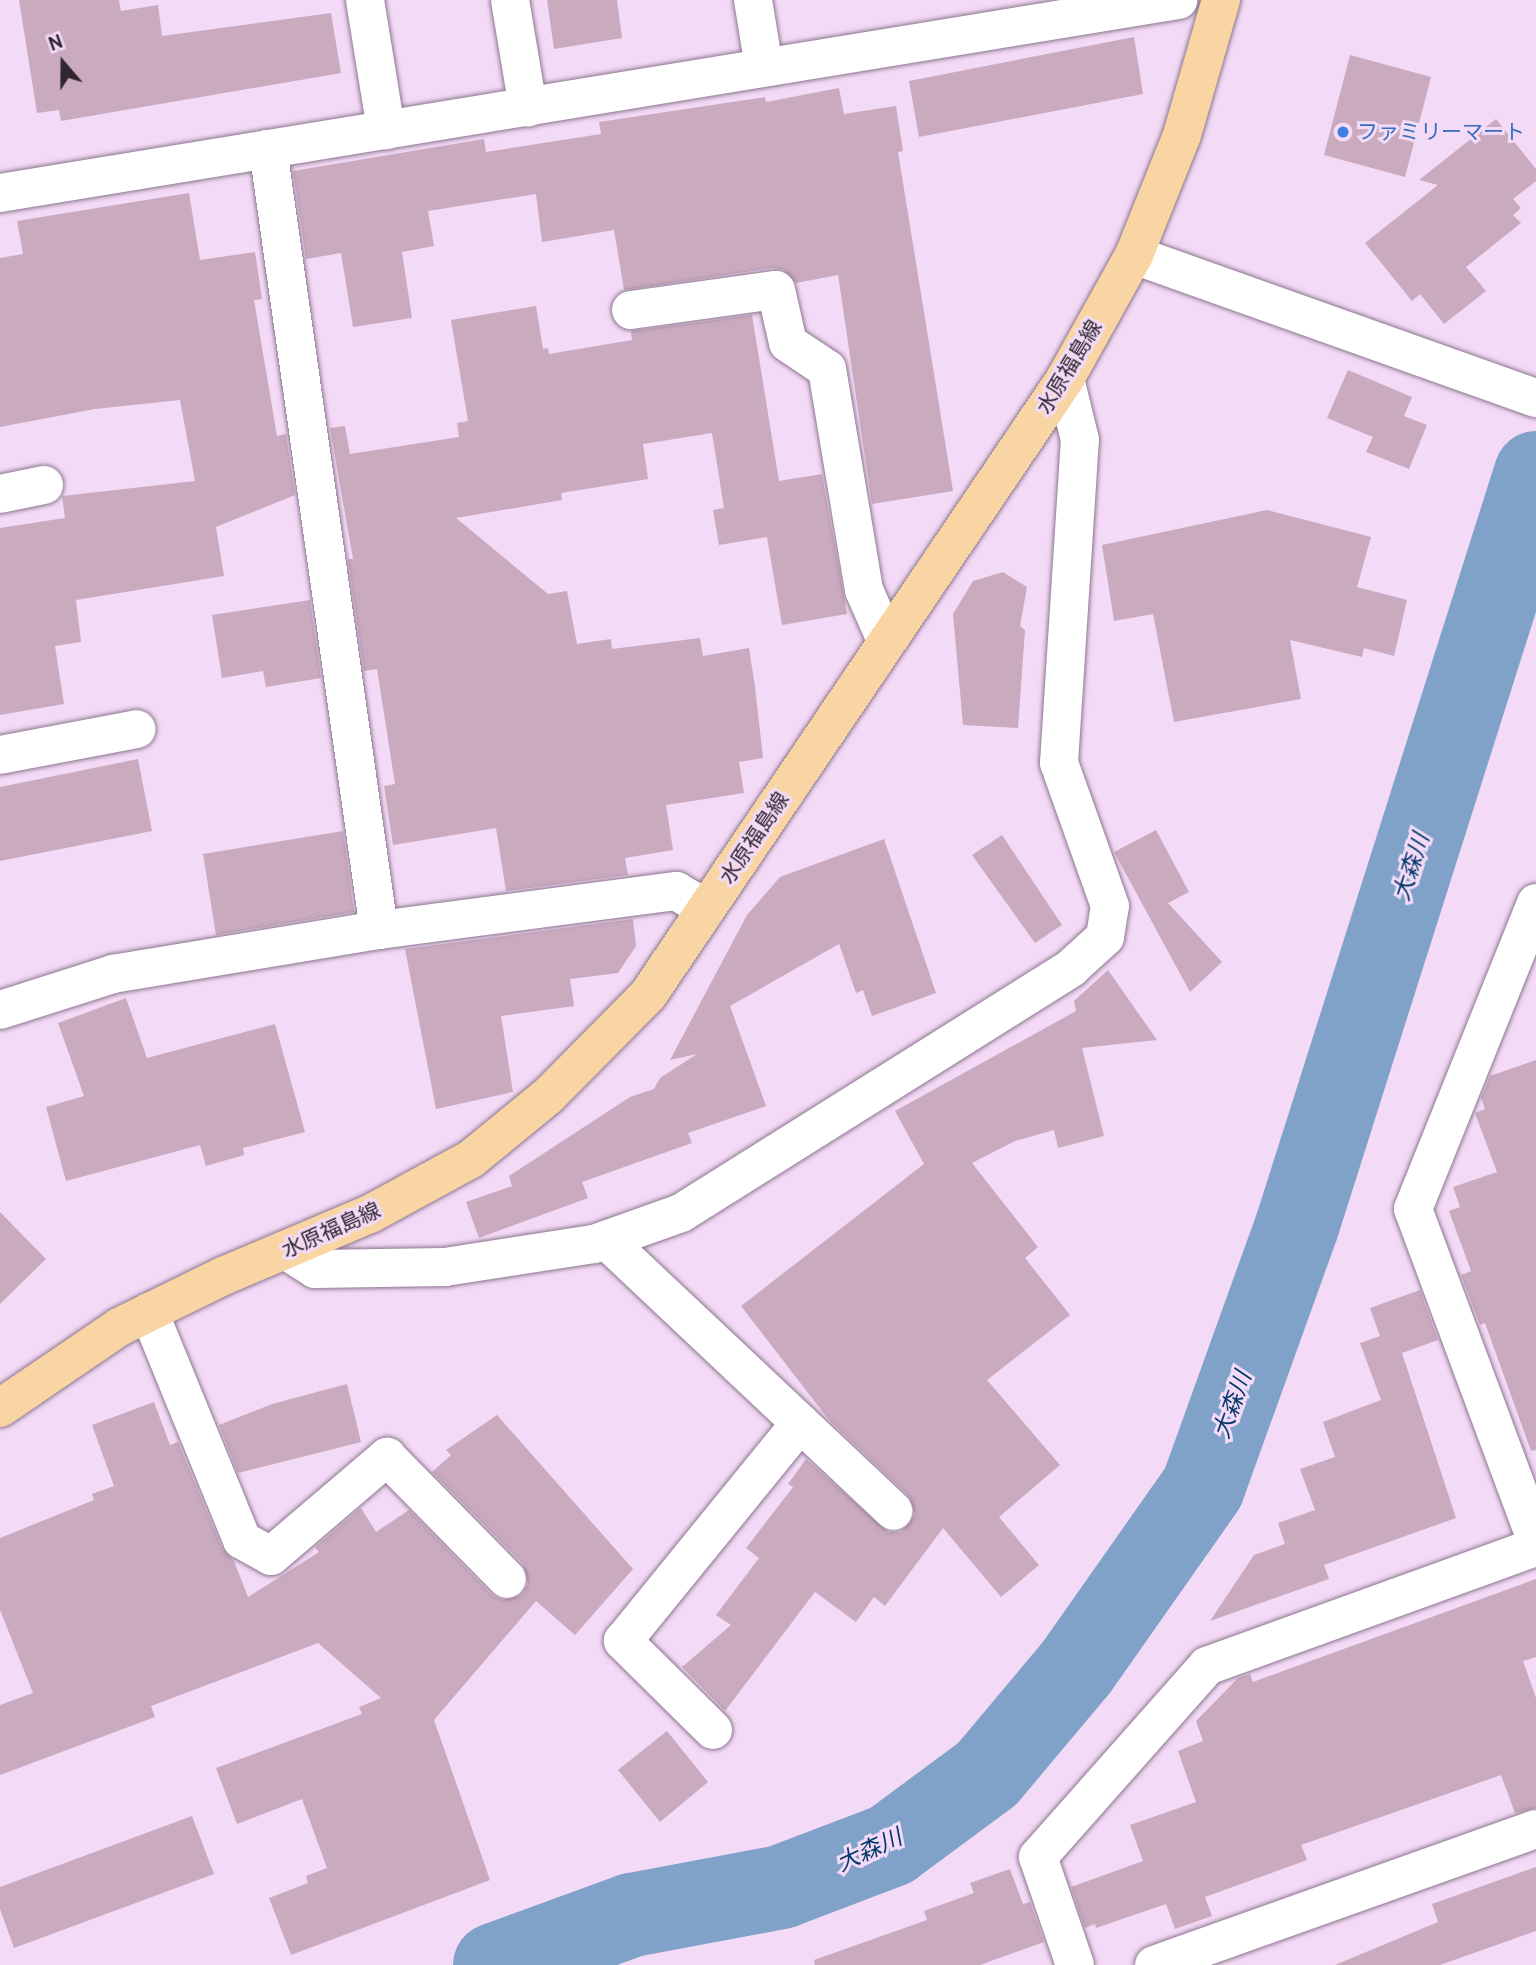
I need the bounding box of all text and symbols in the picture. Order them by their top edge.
north arrow [28,28,98,98]
text: N [45,30,66,56]
place label: ファミリーマート [1357,119,1525,145]
marker: ファミリーマート [1335,124,1351,140]
street label: 水原福島線 [1031,316,1107,418]
street label: 水原福島線 [714,787,794,889]
water label: 大森川 [1387,830,1435,904]
street label: 水原福島線 [278,1197,384,1263]
water label: 大森川 [1207,1368,1257,1442]
water label: 大森川 [832,1823,906,1877]

